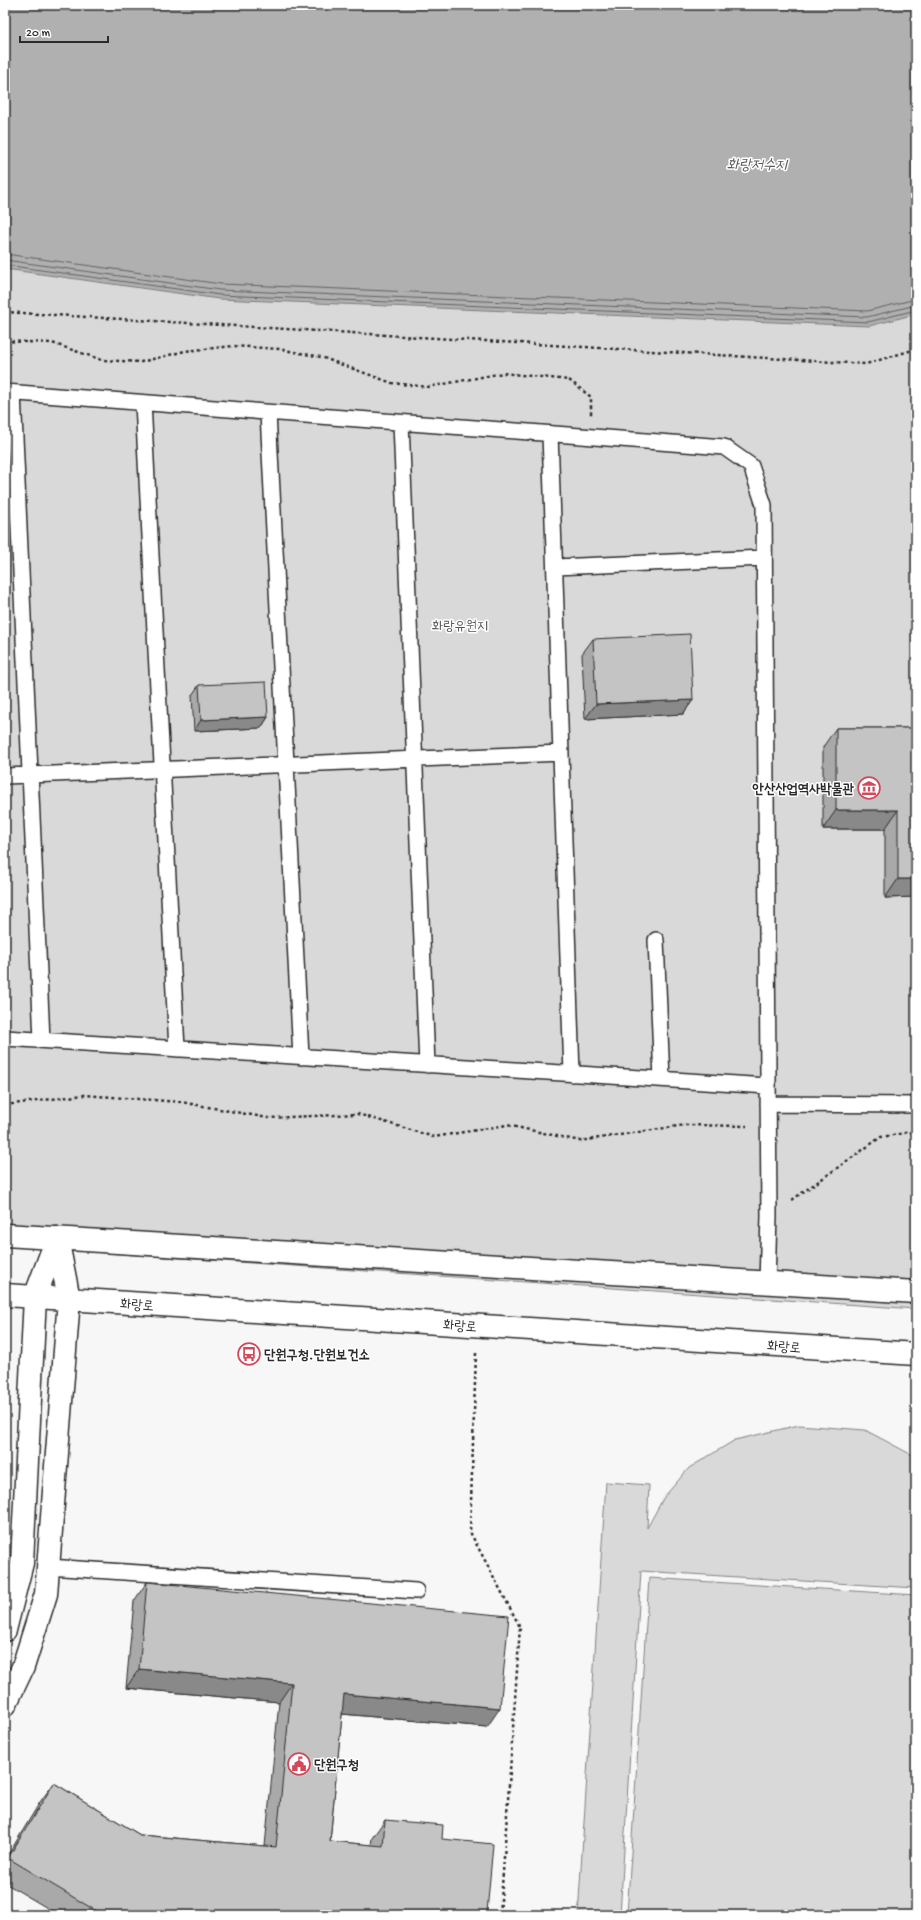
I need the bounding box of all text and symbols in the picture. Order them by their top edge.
scale bar [20,18,108,44]
text: 20 m [26,27,51,41]
water label: 화랑저수지 [727,157,789,175]
park label: 화랑유원지 [432,619,488,636]
museum icon: 안산산업역사박물관 [856,775,882,801]
place label: 안산산업역사박물관 [753,782,855,799]
street label: 화랑로 [119,1297,154,1316]
street label: 화랑로 [442,1318,477,1337]
street label: 화랑로 [766,1339,801,1358]
bus stop icon: 단원구청.단원보건소 [236,1341,262,1367]
place label: 단원구청.단원보건소 [264,1348,370,1365]
public building icon: 단원구청 [286,1751,312,1777]
place label: 단원구청 [314,1758,359,1775]

